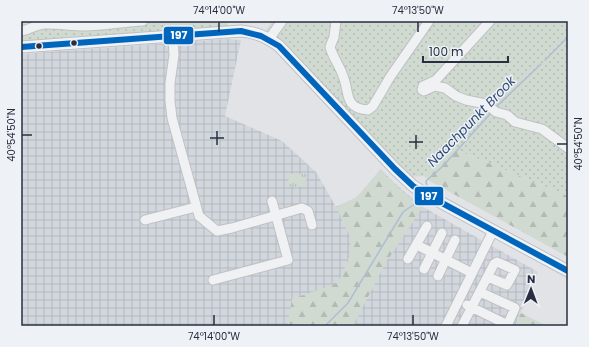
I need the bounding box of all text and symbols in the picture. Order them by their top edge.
text: 74°14'00"W [193,3,245,18]
text: 74°13'50"W [392,3,444,18]
line badge: 197 [163,26,194,45]
text: 197 [171,27,188,43]
unlabelled marker [69,38,79,48]
scale bar [423,38,508,64]
unlabelled marker [34,41,44,51]
text: 100 m [429,43,463,60]
water label: Naachpunkt Brook [423,71,521,171]
text: 40°54'50"N [4,108,19,162]
text: 40°54'50"N [571,117,586,171]
line badge: 197 [414,186,444,206]
text: 197 [421,188,438,204]
north arrow [511,269,551,309]
text: N [527,271,535,287]
text: 74°14'00"W [188,329,240,344]
text: 74°13'50"W [387,329,439,344]

